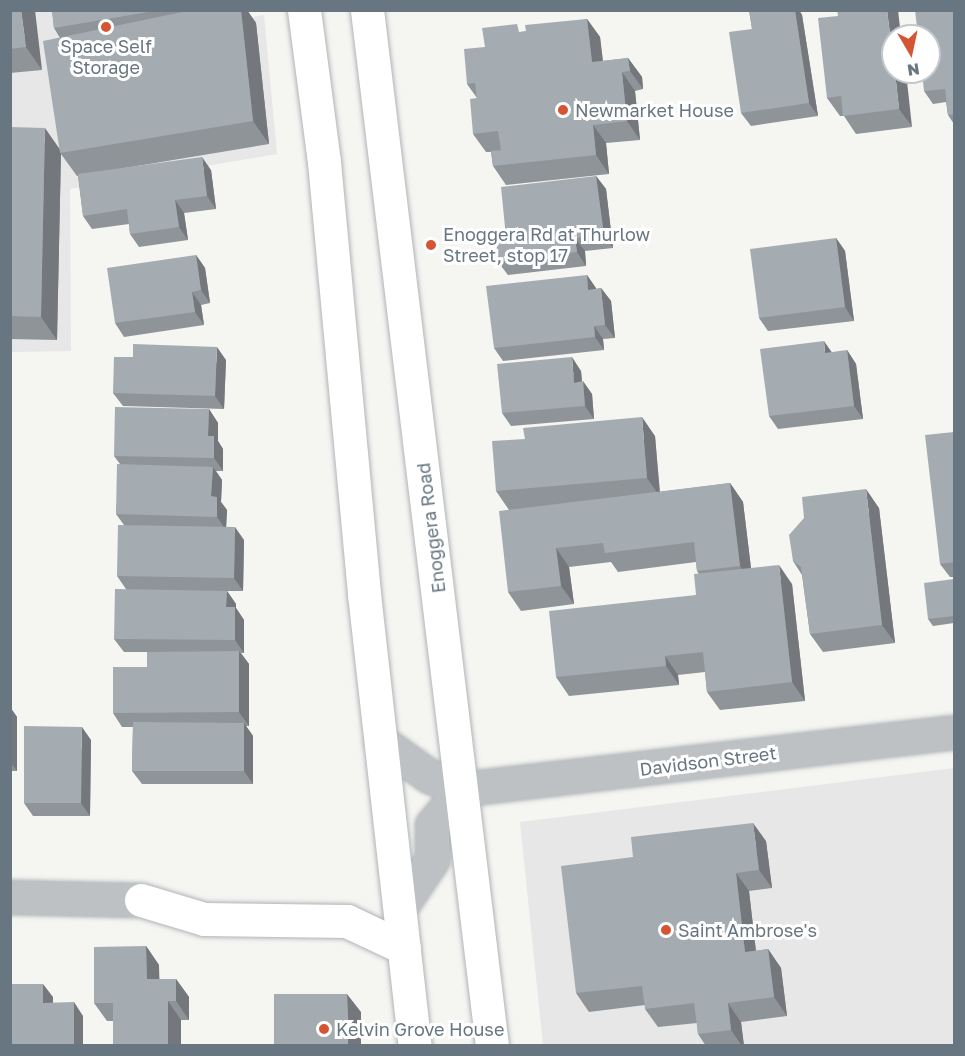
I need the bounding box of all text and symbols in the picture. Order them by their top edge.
marker: Space Self Storage [99,20,113,34]
north arrow [881,24,941,84]
place label: Space Self Storage [60,36,152,78]
text: N [906,59,921,81]
place label: Newmarket House [575,99,734,121]
marker: Newmarket House [556,103,570,117]
place label: Enoggera Rd at Thurlow Street, stop 17 [443,224,650,266]
marker: Enoggera Rd at Thurlow Street, stop 17 [424,238,438,252]
street label: Enoggera Road [412,462,450,594]
street label: Davidson Street [638,742,778,780]
place label: Saint Ambrose's [678,919,817,941]
marker: Saint Ambrose's [659,923,673,937]
place label: Kelvin Grove House [336,1018,504,1040]
marker: Kelvin Grove House [317,1022,331,1036]

